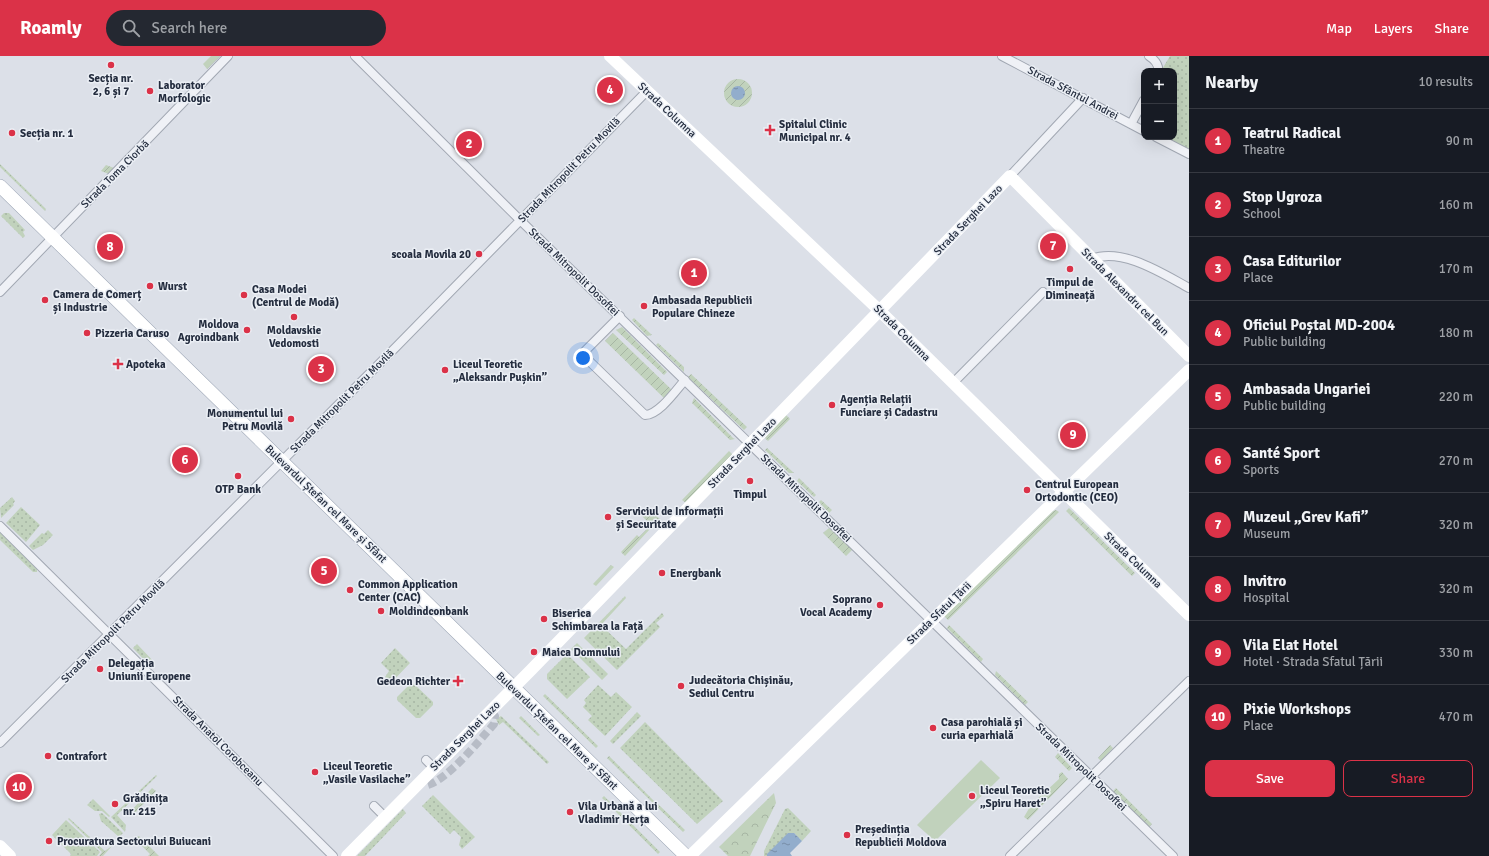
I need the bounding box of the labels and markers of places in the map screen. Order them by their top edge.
marker: Secția nr. 2, 6 și 7 [106,60,116,70]
place label: Secția nr. 2, 6 și 7 [88,72,134,99]
pin: 4 [597,75,623,105]
place label: Laborator Morfologic [158,79,211,105]
marker: Laborator Morfologic [145,86,155,96]
place label: Spitalul Clinic Municipal nr. 4 [779,118,851,144]
marker: Spitalul Clinic Municipal nr. 4 [764,124,776,136]
place label: Secția nr. 1 [20,127,73,141]
marker: Secția nr. 1 [7,128,17,138]
pin: 2 [456,129,482,159]
pin: 7 [1040,231,1066,261]
pin: 8 [97,232,123,262]
place label: scoala Movila 20 [391,248,471,261]
marker: scoala Movila 20 [474,249,484,259]
pin: 1 [681,258,707,288]
marker: Timpul de Dimineață [1065,264,1075,274]
place label: Timpul de Dimineață [1045,276,1095,303]
place label: Wurst [158,280,187,293]
marker: Wurst [145,281,155,291]
place label: Casa Modei (Centrul de Modă) [252,283,339,309]
place label: Camera de Comerț și Industrie [53,288,141,315]
marker: Casa Modei (Centrul de Modă) [239,290,249,300]
place label: Ambasada Republicii Populare Chineze [652,294,752,320]
marker: Camera de Comerț și Industrie [40,295,50,305]
marker: Ambasada Republicii Populare Chineze [639,301,649,311]
marker: Moldavskie Vedomosti [289,312,299,322]
place label: Moldova Agroindbank [178,318,239,344]
place label: Moldavskie Vedomosti [267,324,322,350]
marker: Moldova Agroindbank [242,325,252,335]
place label: Pizzeria Caruso [95,327,170,340]
marker: Pizzeria Caruso [82,328,92,338]
pin: 3 [308,354,334,384]
place label: Apoteka [126,358,166,371]
place label: Liceul Teoretic „Aleksandr Pușkin” [453,358,548,385]
marker: Apoteka [113,359,123,369]
marker: Liceul Teoretic „Aleksandr Pușkin” [440,365,450,375]
place label: Agenția Relații Funciare și Cadastru [840,393,938,420]
marker: Agenția Relații Funciare și Cadastru [827,400,837,410]
place label: Monumentul lui Petru Movilă [207,407,283,433]
marker: Monumentul lui Petru Movilă [286,414,296,424]
pin: 9 [1060,420,1086,450]
pin: 6 [172,445,198,475]
marker: OTP Bank [233,471,243,481]
marker: Timpul [745,476,755,486]
place label: Centrul European Ortodontic (CEO) [1035,478,1119,504]
place label: OTP Bank [215,483,261,496]
marker: Centrul European Ortodontic (CEO) [1022,485,1032,495]
place label: Timpul [733,488,767,501]
place label: Serviciul de Informații și Securitate [616,505,724,532]
marker: Serviciul de Informații și Securitate [603,512,613,522]
pin: 5 [311,556,337,586]
place label: Energbank [670,567,721,580]
marker: Energbank [657,568,667,578]
place label: Common Application Center (CAC) [358,578,458,604]
marker: Common Application Center (CAC) [345,585,355,595]
place label: Soprano Vocal Academy [800,593,873,619]
marker: Soprano Vocal Academy [875,600,885,610]
place label: Moldindconbank [389,605,469,618]
marker: Moldindconbank [376,606,386,616]
place label: Biserica Schimbarea la Față [552,607,643,634]
marker: Biserica Schimbarea la Față [539,614,549,624]
place label: Maica Domnului [542,646,620,659]
marker: Maica Domnului [529,647,539,657]
place label: Delegația Uniunii Europene [108,657,191,683]
marker: Delegația Uniunii Europene [95,664,105,674]
place label: Judecătoria Chișinău, Sediul Centru [689,674,793,700]
place label: Gedeon Richter [377,675,451,688]
marker: Gedeon Richter [453,676,463,686]
marker: Judecătoria Chișinău, Sediul Centru [676,681,686,691]
place label: Casa parohială și curia eparhială [941,716,1022,742]
marker: Casa parohială și curia eparhială [928,723,938,733]
place label: Contrafort [56,750,107,763]
marker: Contrafort [43,751,53,761]
place label: Liceul Teoretic „Vasile Vasilache” [323,760,411,786]
marker: Liceul Teoretic „Vasile Vasilache” [310,767,320,777]
pin: 10 [6,772,32,802]
place label: Liceul Teoretic „Spiru Haret” [980,784,1050,810]
marker: Liceul Teoretic „Spiru Haret” [967,791,977,801]
place label: Grădinița nr. 215 [123,792,169,818]
marker: Grădinița nr. 215 [110,799,120,809]
place label: Vila Urbană a lui Vladimir Herța [578,800,658,827]
marker: Vila Urbană a lui Vladimir Herța [565,807,575,817]
place label: Președinția Republicii Moldova [855,823,947,849]
marker: Președinția Republicii Moldova [842,830,852,840]
place label: Procuratura Sectorului Buiucani [57,835,211,848]
marker: Procuratura Sectorului Buiucani [44,836,54,846]

